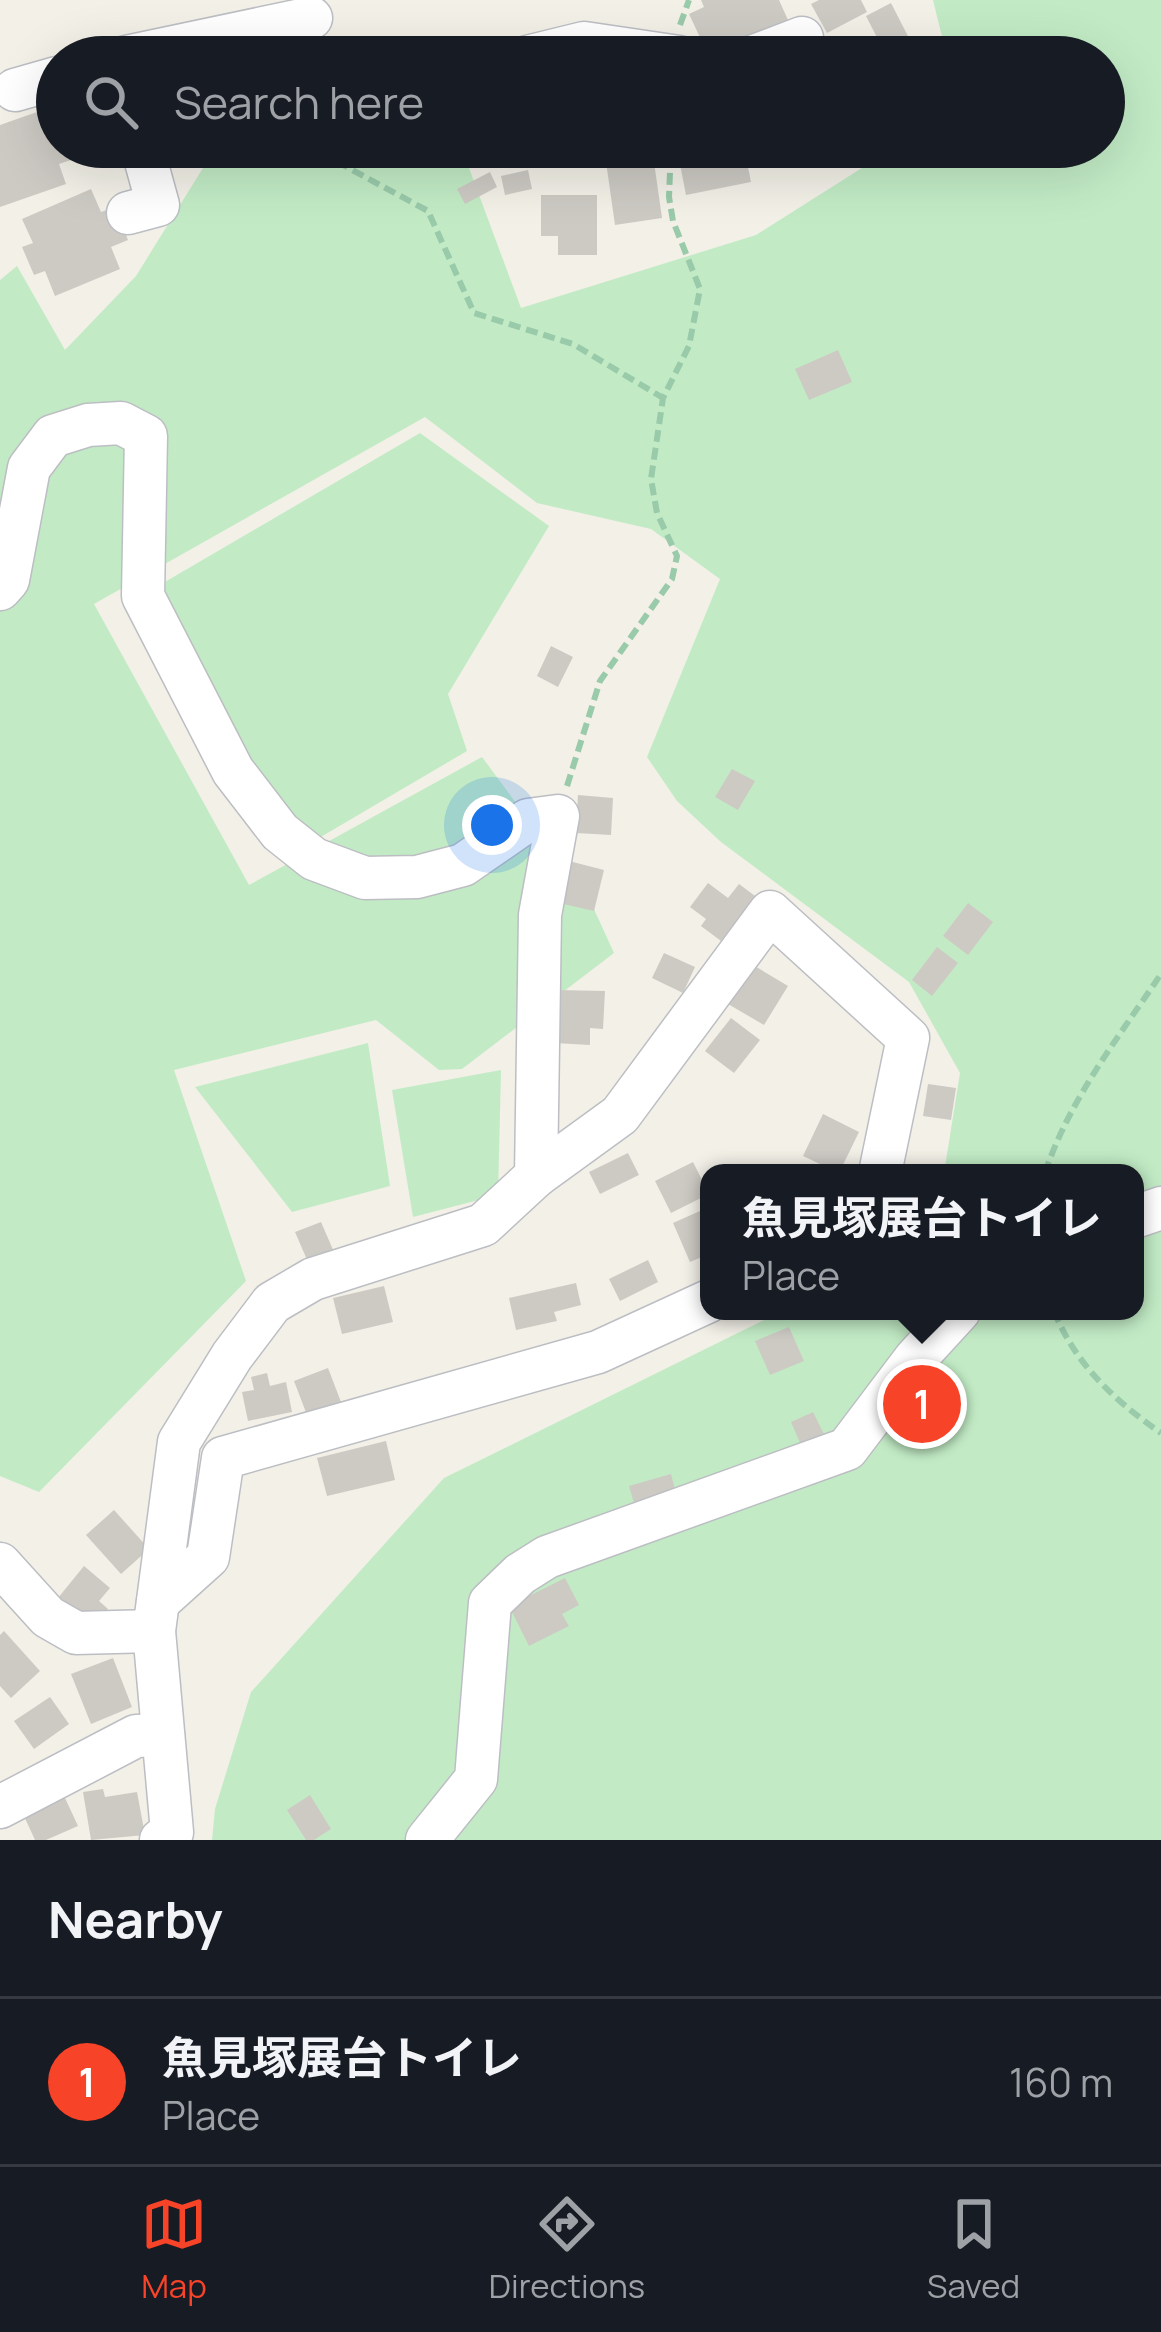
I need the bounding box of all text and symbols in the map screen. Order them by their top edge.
search box [36,36,1125,168]
icon: search [78,69,144,135]
text: Search here [174,71,424,133]
your location [462,795,522,855]
popup [700,1164,1144,1320]
text: 魚見塚展台トイレ [742,1186,1102,1248]
text: Place [742,1248,840,1302]
pin: 1 [883,1359,961,1449]
text: Nearby [48,1884,223,1953]
text: 魚見塚展台トイレ [162,2026,522,2088]
text: 1 [78,2055,96,2109]
text: 160 m [1009,2055,1113,2109]
text: Place [162,2088,260,2142]
tab: Map [141,2191,207,2308]
tab: Directions [489,2191,645,2308]
tab: Saved [927,2191,1020,2308]

